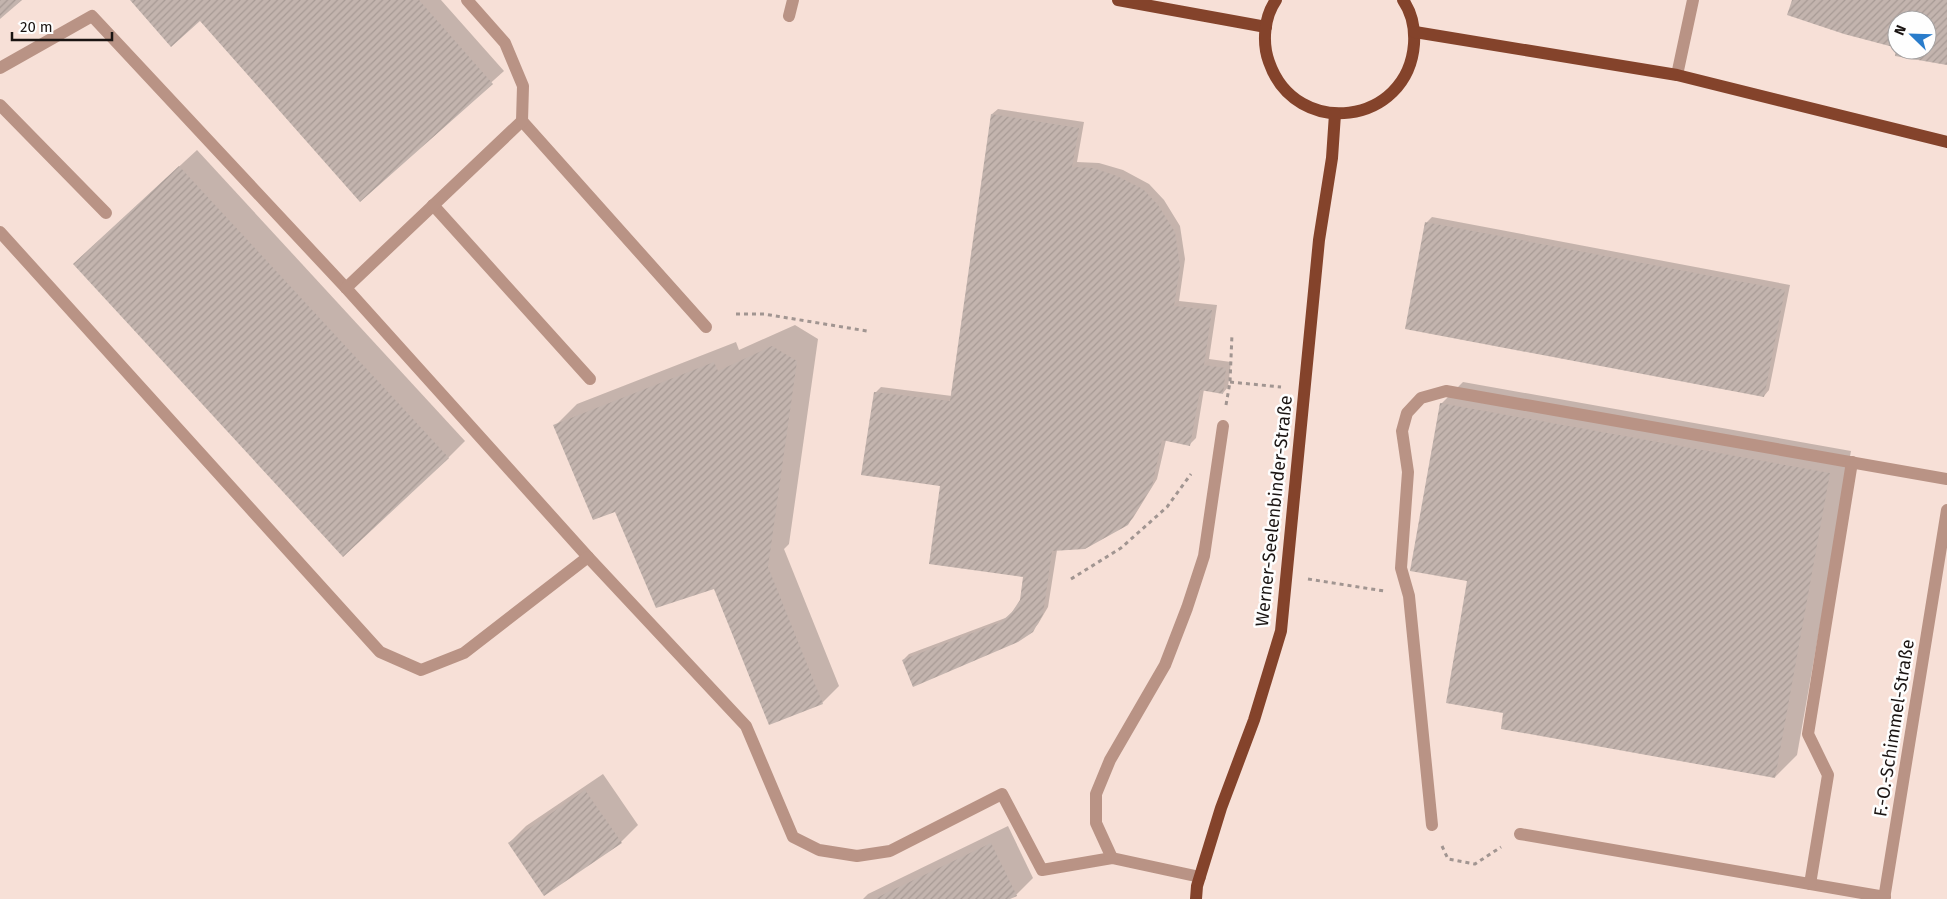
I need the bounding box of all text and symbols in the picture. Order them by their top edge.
scale bar [12,10,112,42]
north arrow [1887,10,1937,60]
text: 20 m [20,18,53,36]
text: N [1891,23,1910,38]
street label: Werner-Seelenbinder-Straße [1251,394,1297,628]
street label: F.-O.-Schimmel-Straße [1869,638,1919,818]

